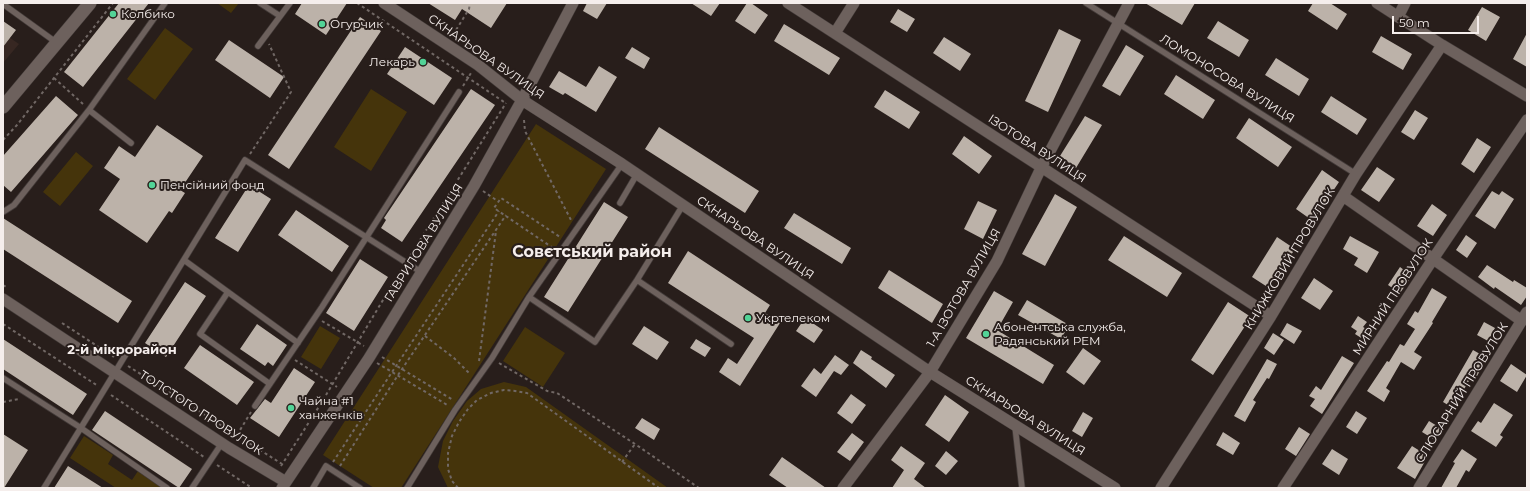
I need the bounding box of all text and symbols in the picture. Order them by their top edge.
place label: Колбико [121,7,175,21]
scale bar [1394,8,1481,34]
marker: Колбико [108,9,118,19]
street label: СКНАРЬОВА ВУЛИЦЯ [425,11,547,103]
text: 50 m [1399,15,1430,30]
place label: Огурчик [330,17,383,31]
marker: Огурчик [317,19,327,29]
street label: ЛОМОНОСОВА ВУЛИЦЯ [1157,32,1297,126]
place label: Лекарь [369,55,415,69]
marker: Лекарь [418,57,428,67]
street label: ІЗОТОВА ВУЛИЦЯ [985,112,1089,186]
place label: Пенсійний фонд [160,178,264,192]
marker: Пенсійний фонд [147,180,157,190]
street label: ГАВРИЛОВА ВУЛИЦЯ [382,181,466,305]
street label: КНИЖКОВИЙ ПРОВУЛОК [1242,185,1338,333]
street label: СКНАРЬОВА ВУЛИЦЯ [694,193,816,283]
street label: 1-А ІЗОТОВА ВУЛИЦЯ [924,226,1004,350]
street label: МИРНИЙ ПРОВУЛОК [1350,236,1436,358]
district label: Совєтський район [512,242,672,262]
place label: Укртелеком [756,311,830,325]
marker: Укртелеком [743,313,753,323]
place label: Абонентська служба, Радянський РЕМ [994,320,1126,348]
street label: СЛЮСАРНИЙ ПРОВУЛОК [1413,320,1511,466]
marker: Абонентська служба, Радянський РЕМ [981,329,991,339]
district label: 2-й мікрорайон [67,342,177,358]
street label: ТОЛСТОГО ПРОВУЛОК [137,368,265,458]
street label: СКНАРЬОВА ВУЛИЦЯ [962,373,1088,459]
place label: Чайна #1 ханженків [299,394,363,422]
marker: Чайна #1 ханженків [286,403,296,413]

